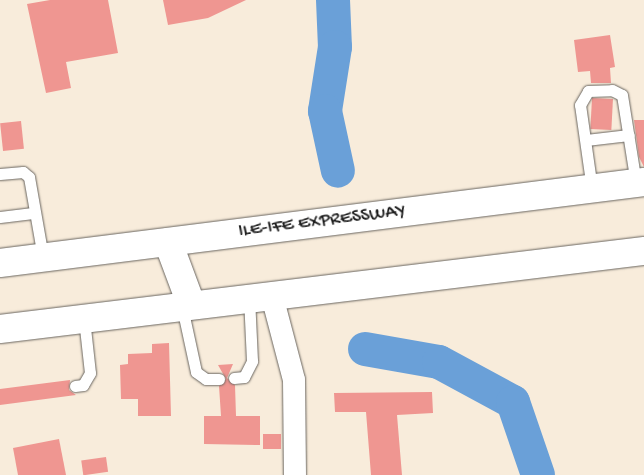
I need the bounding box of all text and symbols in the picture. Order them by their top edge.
street label: ILE-IFE EXPRESSWAY [237,200,407,244]

